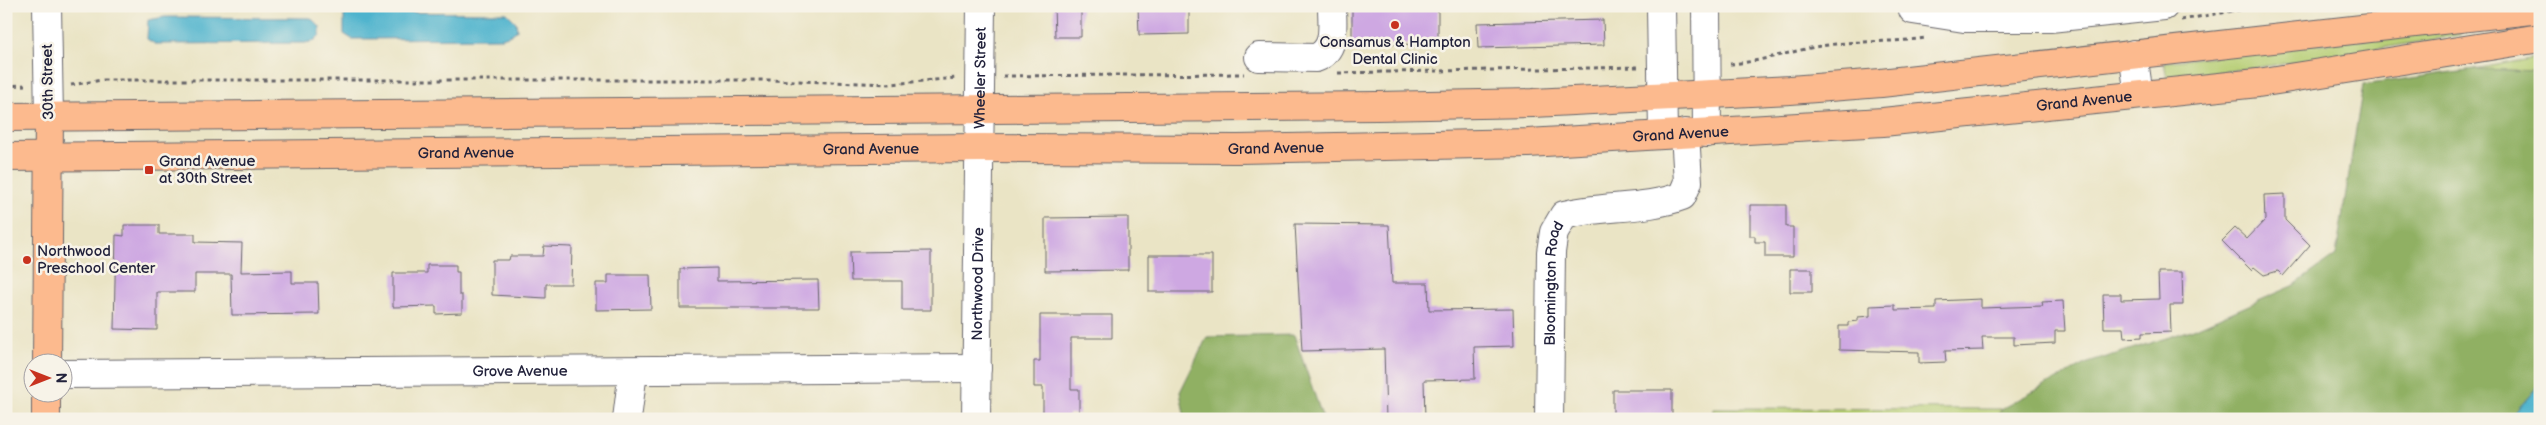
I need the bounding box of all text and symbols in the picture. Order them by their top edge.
marker: Consamus & Hampton Dental Clinic [1389,19,1401,31]
street label: Wheeler Street [970,27,990,129]
place label: Consamus & Hampton Dental Clinic [1319,33,1471,69]
street label: 30th Street [38,44,58,120]
street label: Grand Avenue [2035,87,2133,116]
street label: Grand Avenue [1632,122,1729,146]
street label: Grand Avenue [1228,138,1324,159]
street label: Grand Avenue [823,139,919,159]
street label: Grand Avenue [418,143,514,163]
place label: Grand Avenue at 30th Street [159,152,255,188]
marker: Grand Avenue at 30th Street [143,164,155,176]
street label: Bloomington Road [1540,217,1568,346]
street label: Northwood Drive [967,227,988,341]
place label: Northwood Preschool Center [37,242,156,278]
marker: Northwood Preschool Center [21,254,33,266]
north arrow [22,352,72,402]
street label: Grove Avenue [472,361,568,381]
text: N [52,373,69,383]

